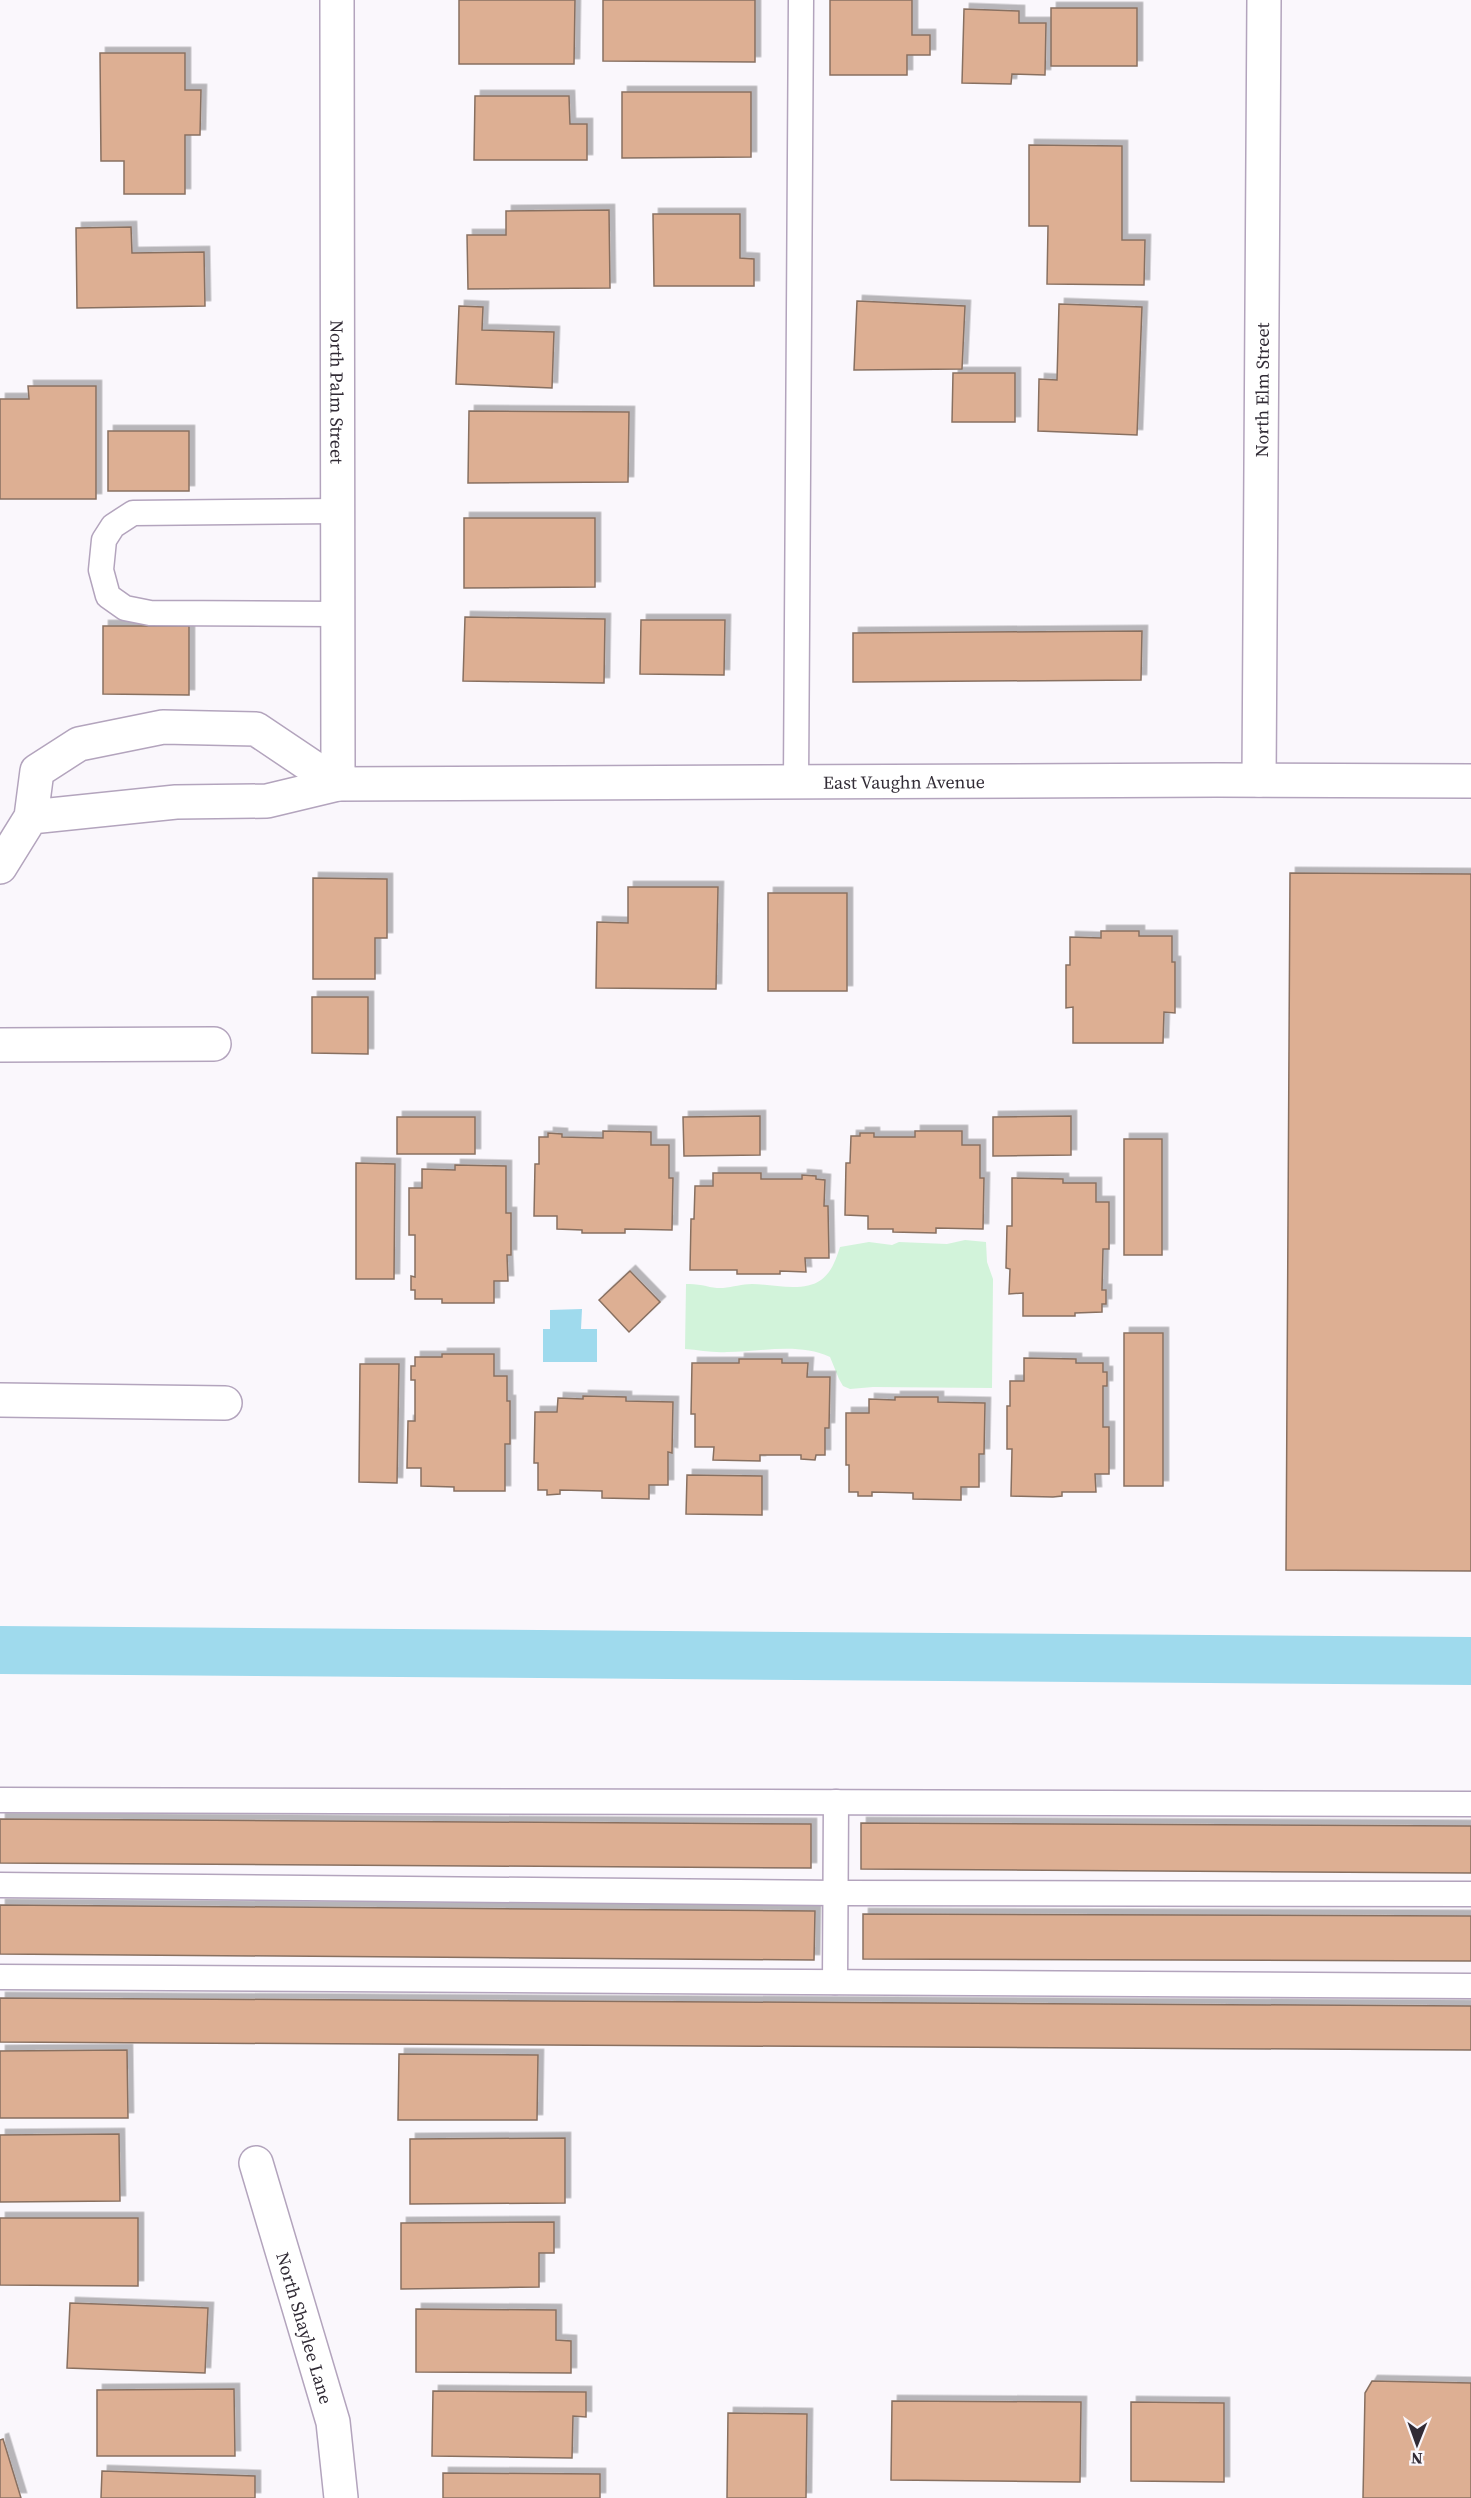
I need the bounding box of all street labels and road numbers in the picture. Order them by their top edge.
street label: North Palm Street [325,320,350,464]
street label: North Elm Street [1249,322,1274,458]
street label: East Vaughn Avenue [823,769,985,794]
street label: North Shaylee Lane [271,2249,339,2407]

